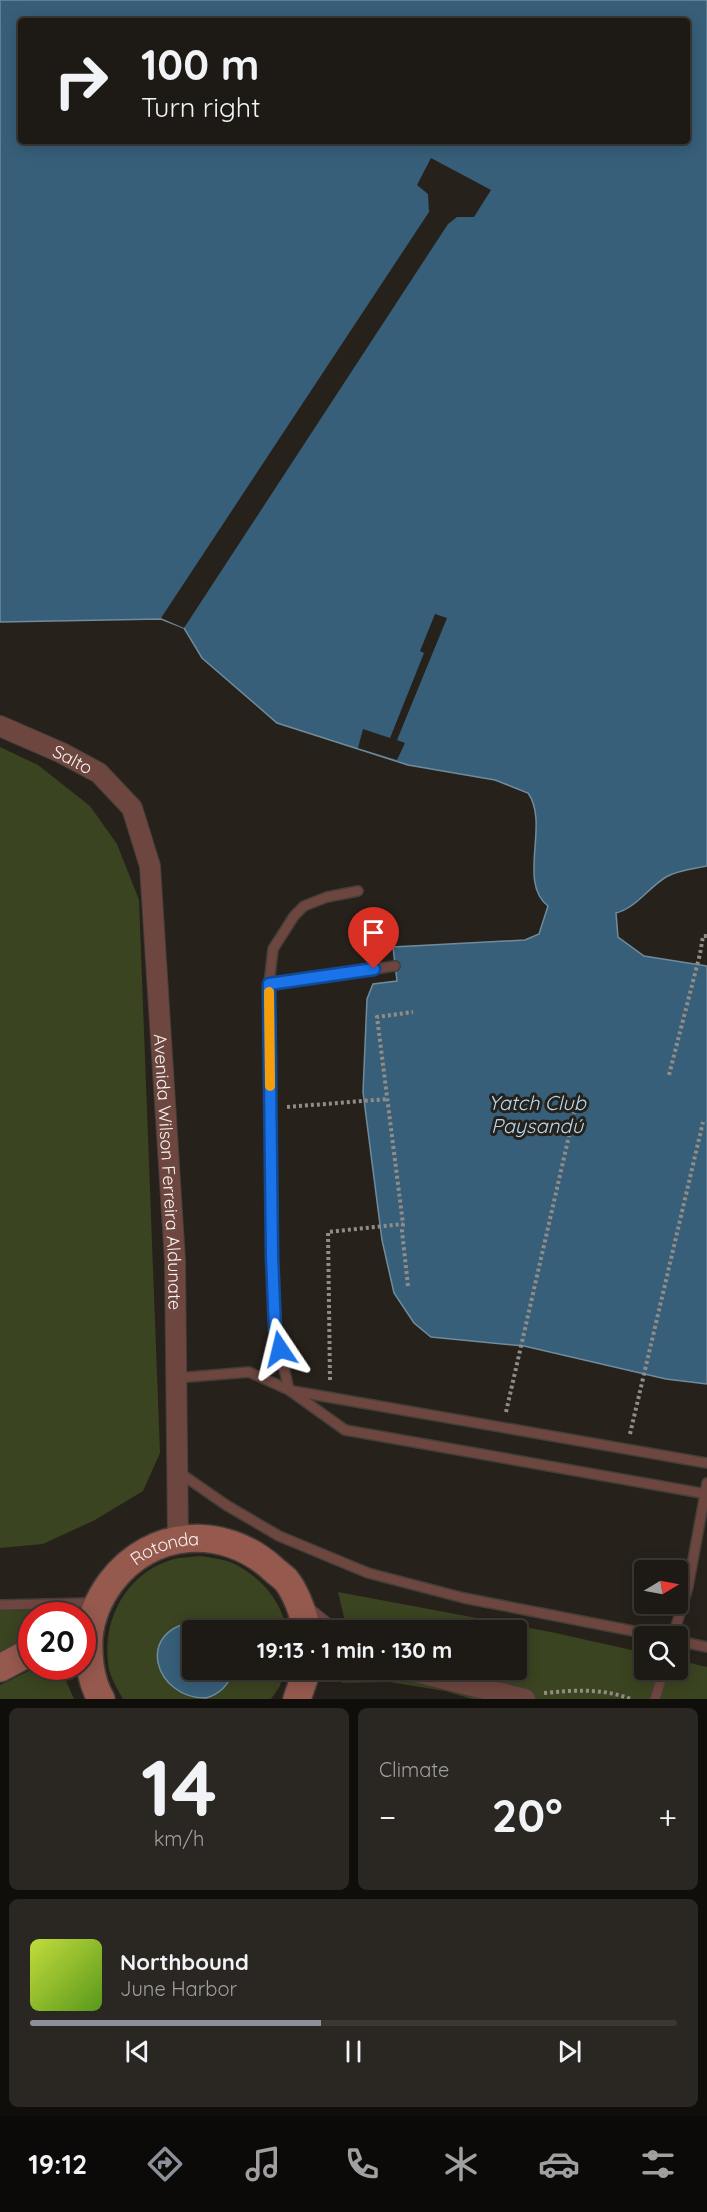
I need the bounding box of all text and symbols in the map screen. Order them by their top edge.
text: 100 m [141,38,259,91]
icon: right [42,42,120,120]
text: Turn right [141,90,260,124]
street label: Salto [49,739,97,779]
pin [348,907,399,969]
icon: arrive [357,916,390,949]
street label: Avenida Wilson Ferreira Aldunate [149,1033,187,1310]
water label: Yatch Club Paysandú [488,1090,587,1138]
position arrow [248,1317,312,1381]
street label: Rotonda [125,1527,199,1570]
north arrow [634,1560,688,1614]
map controls [634,1560,688,1680]
speed limit sign: 20 [18,1602,96,1680]
button: search [634,1626,688,1680]
text: 19:13 · 1 min · 130 m [257,1636,452,1664]
text: 14 [141,1738,217,1836]
text: Climate [379,1757,449,1782]
text: 20° [492,1787,563,1843]
text: − [379,1796,396,1837]
text: + [658,1796,677,1837]
text: km/h [154,1826,204,1851]
text: Northbound [120,1948,249,1976]
text: June Harbor [120,1976,237,2001]
icon: previous [121,2035,154,2068]
icon: pause [337,2035,370,2068]
icon: next [553,2035,586,2068]
icon: directions [144,2143,186,2185]
icon: music [242,2143,284,2185]
icon: phone [341,2143,383,2185]
icon: climate [440,2143,482,2185]
icon: car [538,2143,580,2185]
icon: filters [637,2143,679,2185]
text: 19:12 [28,2147,87,2181]

